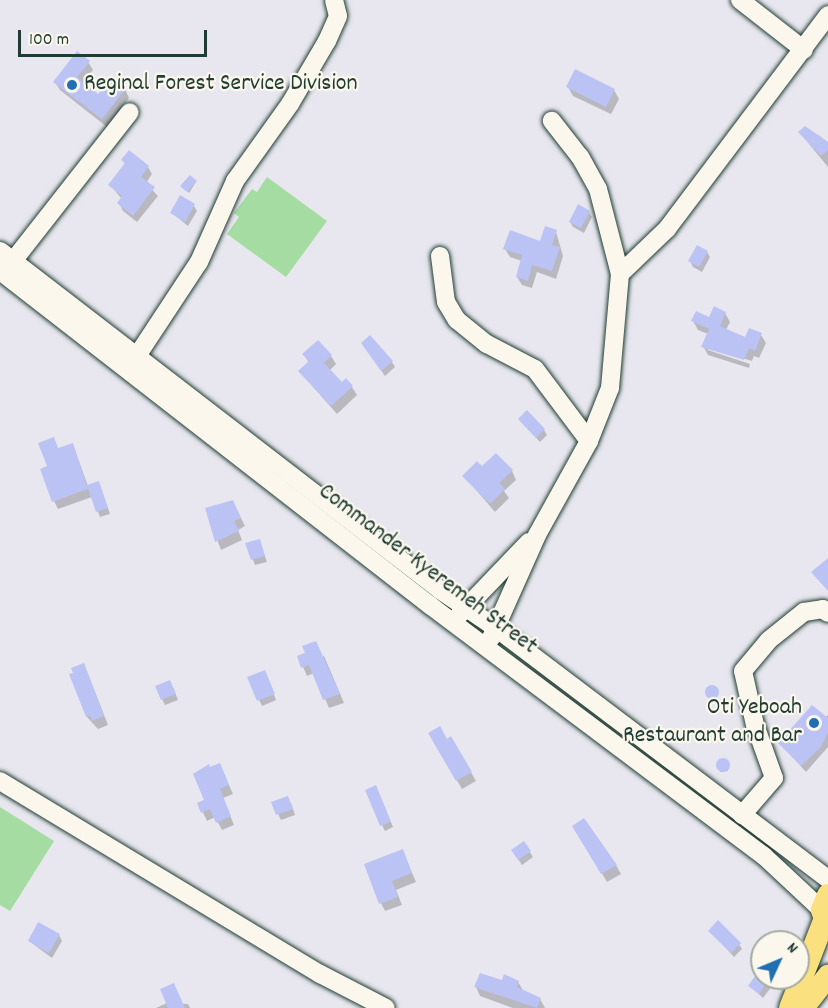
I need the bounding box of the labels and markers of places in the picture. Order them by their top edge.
place label: Reginal Forest Service Division [84,71,358,99]
marker: Reginal Forest Service Division [65,78,79,92]
place label: Oti Yeboah Restaurant and Bar [623,695,802,751]
marker: Oti Yeboah Restaurant and Bar [807,716,821,730]

